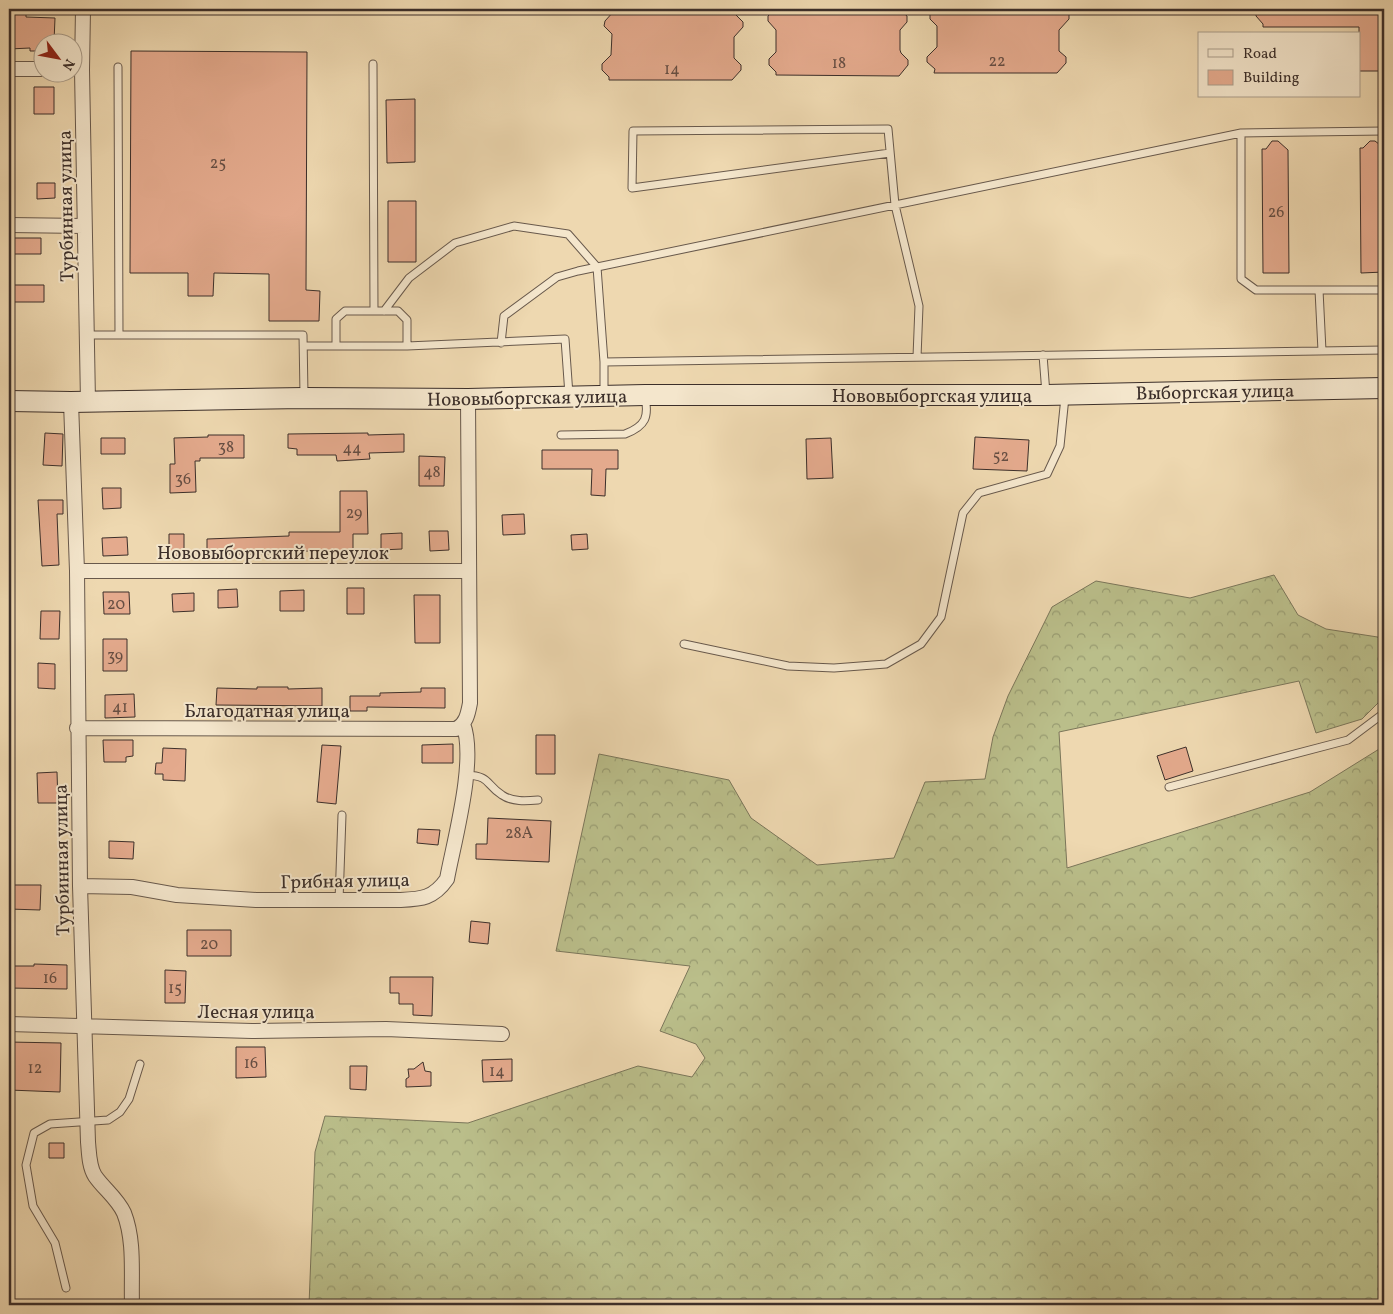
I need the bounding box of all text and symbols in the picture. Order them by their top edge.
north arrow [32,32,82,82]
legend [1198,32,1360,98]
text: Road [1243,44,1277,65]
house number: 22 [988,51,1006,73]
house number: 18 [832,53,846,75]
text: N [57,55,79,73]
house number: 14 [664,59,680,81]
text: Building [1243,68,1300,89]
street label: Турбинная улица [53,130,81,282]
house number: 25 [210,153,226,175]
house number: 26 [1268,202,1284,224]
street label: Выборгская улица [1136,379,1295,407]
street label: Нововыборгская улица [427,384,627,414]
street label: Нововыборгская улица [832,384,1032,410]
house number: 38 [218,437,234,459]
house number: 44 [342,438,362,460]
house number: 52 [993,446,1009,468]
house number: 48 [423,462,441,484]
house number: 36 [175,469,191,491]
house number: 29 [346,503,362,525]
street label: Нововыборгский переулок [157,541,389,567]
house number: 20 [107,594,125,616]
house number: 39 [107,646,123,668]
house number: 41 [112,697,128,719]
street label: Благодатная улица [184,699,350,725]
street label: Турбинная улица [49,784,77,936]
house number: 28А [505,823,533,845]
street label: Грибная улица [280,868,410,896]
house number: 20 [200,934,218,956]
house number: 16 [43,968,57,990]
house number: 15 [168,978,182,1000]
street label: Лесная улица [197,1000,315,1026]
house number: 16 [244,1053,258,1075]
house number: 12 [28,1058,42,1080]
house number: 14 [489,1061,505,1083]

